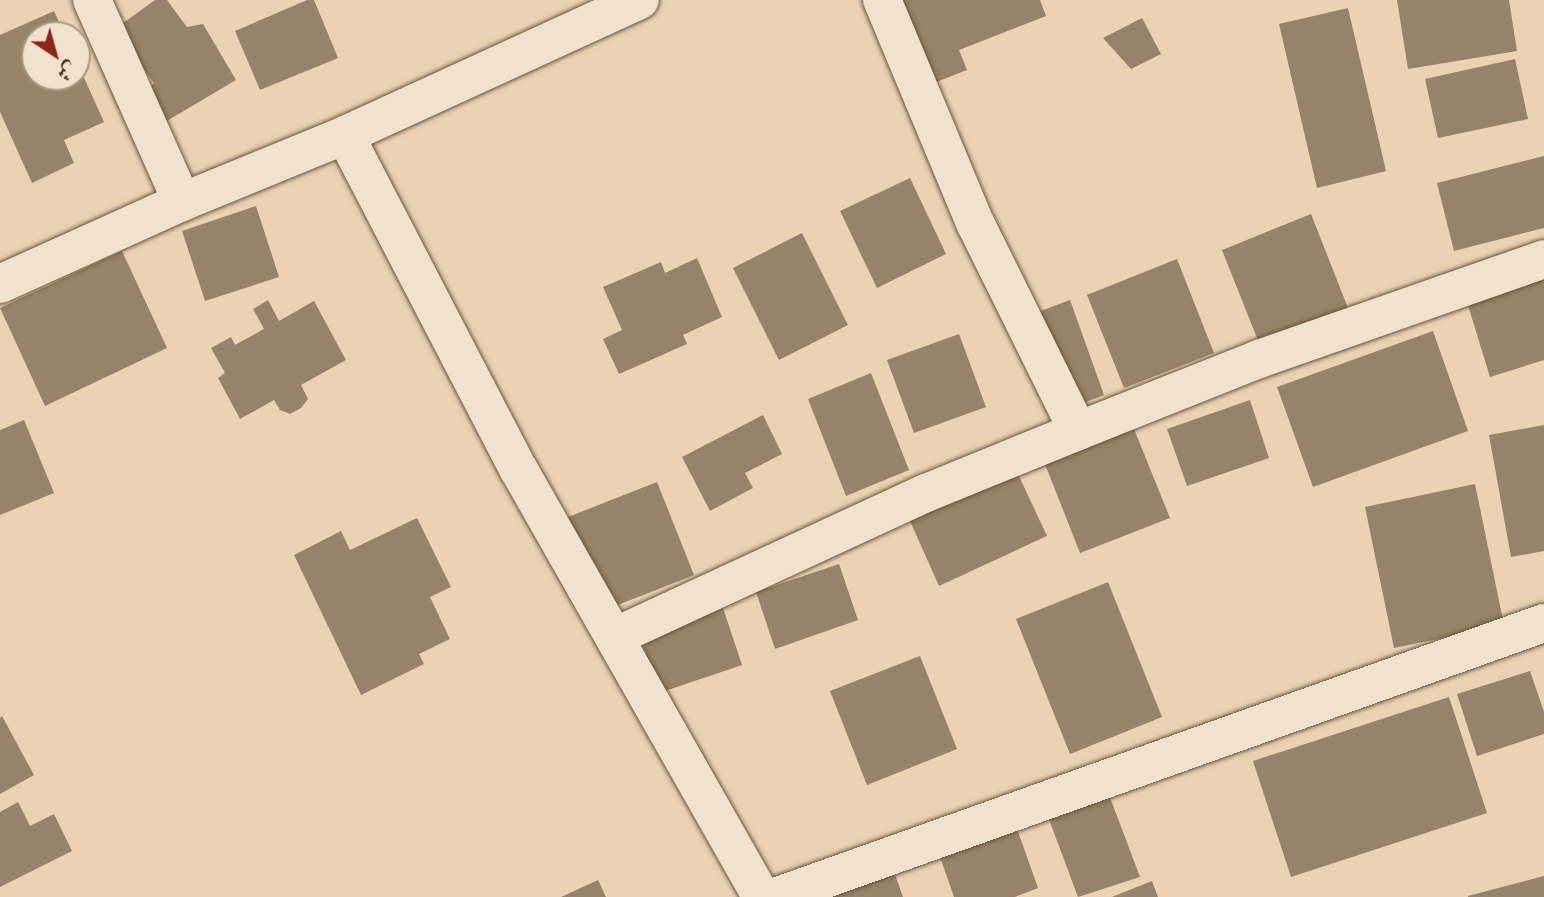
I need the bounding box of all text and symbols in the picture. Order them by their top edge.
north arrow [21,21,91,91]
text: ش [52,55,82,87]

